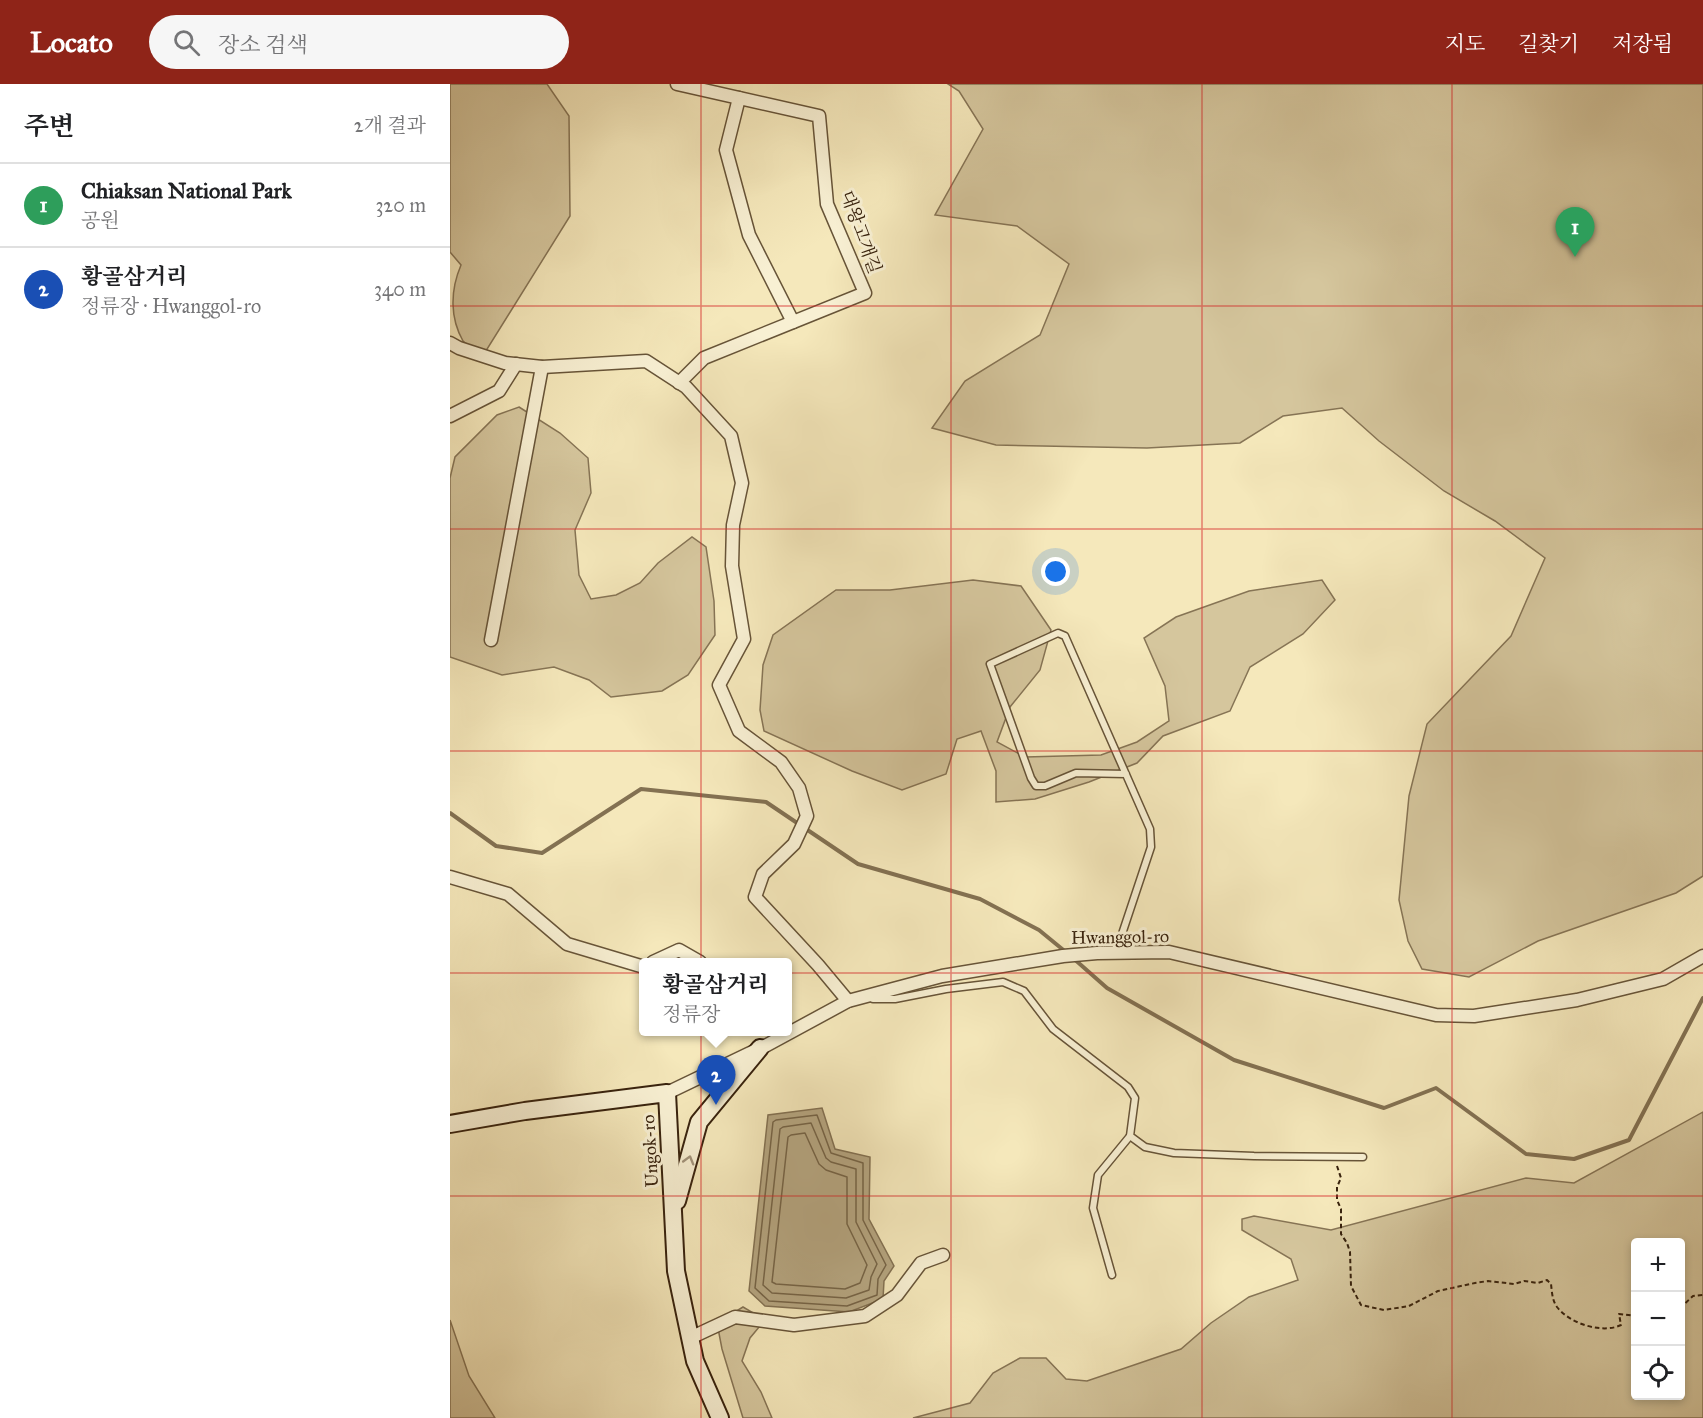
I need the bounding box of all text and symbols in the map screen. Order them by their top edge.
search box [149,15,569,69]
text: Locato [30,25,113,60]
icon: search [170,26,203,59]
text: 장소 검색 [218,31,308,58]
text: 지도 [1445,31,1485,57]
text: 길찾기 [1518,31,1579,57]
text: 저장됨 [1612,31,1673,57]
text: 주변 [24,110,74,142]
text: 2개 결과 [354,113,426,137]
text: Chiaksan National Park [81,177,292,204]
street label: 대왕고개길 [836,187,886,277]
text: 1 [40,193,47,217]
text: 320 m [375,193,426,217]
text: 공원 [81,208,120,232]
pin: 1 [1556,208,1594,257]
text: 황골삼거리 [81,263,187,290]
text: 2 [39,277,48,301]
text: 340 m [374,277,426,301]
text: 정류장 · Hwanggol-ro [81,294,261,318]
your location [1041,557,1070,586]
street label: Hwanggol-ro [1071,925,1169,950]
popup [639,958,792,1036]
text: 황골삼거리 [662,971,769,998]
text: 정류장 [662,1002,720,1026]
pin: 2 [696,1056,736,1105]
street label: Ungok-ro [637,1114,664,1188]
one-way arrow [681,1155,694,1165]
map controls [1631,1238,1685,1400]
button: + [1631,1238,1685,1292]
button: − [1631,1292,1685,1346]
button: locate [1631,1346,1685,1400]

